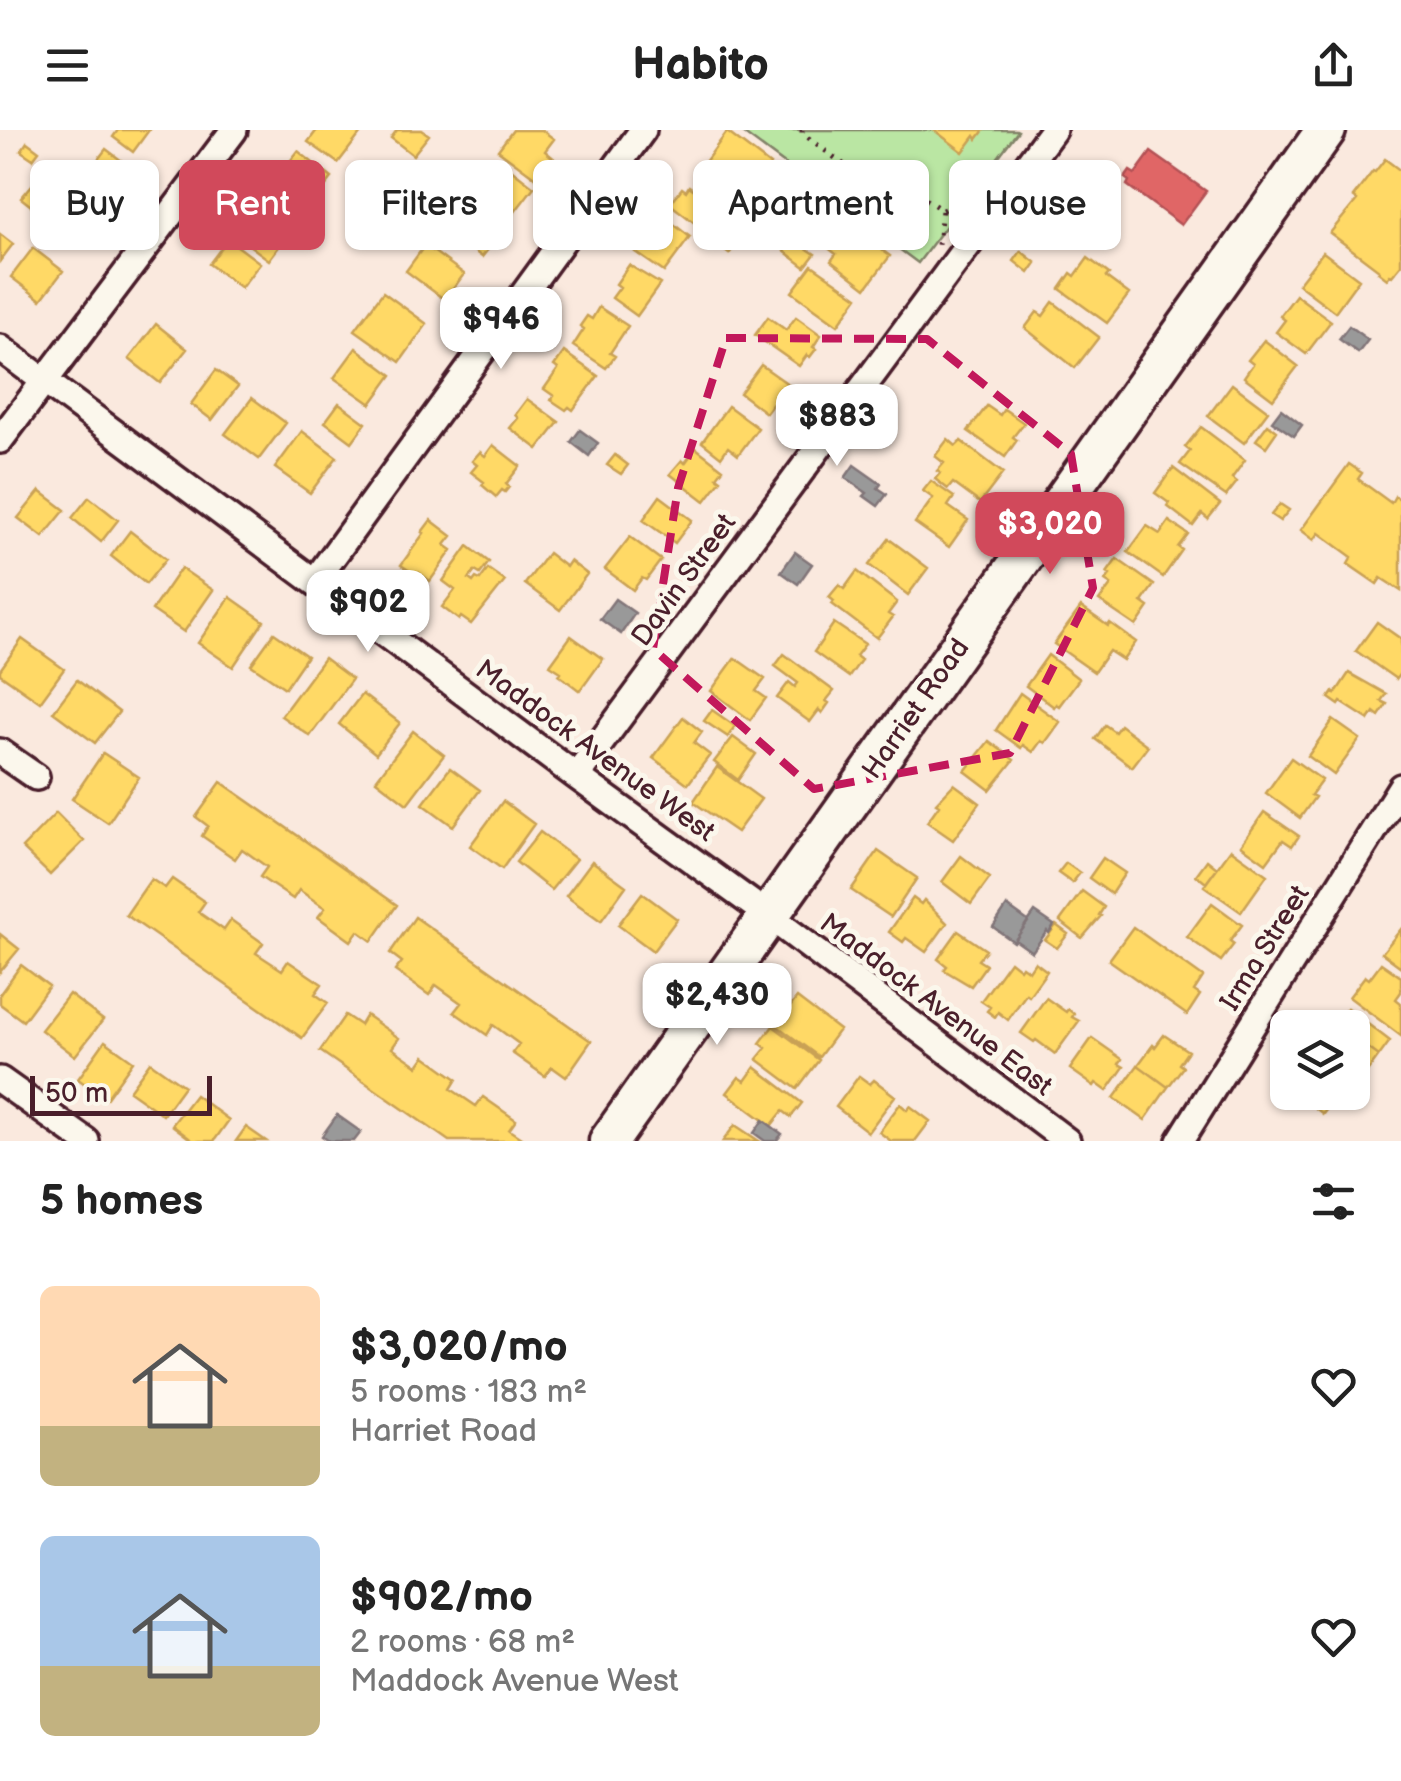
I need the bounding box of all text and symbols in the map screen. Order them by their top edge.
icon: menu [40,38,95,93]
text: Habito [632,38,769,93]
icon: share [1306,38,1361,93]
chip: Buy [30,160,159,250]
chip: Rent [179,160,325,250]
chip: Filters [345,160,513,250]
chip: New [533,160,673,250]
chip: Apartment [693,160,929,250]
chip: House [949,160,1121,250]
pin: $946 [442,287,560,372]
text: $946 [462,300,540,339]
pin: $883 [778,384,896,469]
text: $883 [798,397,876,436]
pin: $3,020 [969,492,1131,577]
text: $3,020 [997,505,1103,544]
street label: Davin Street [625,507,743,653]
pin: $902 [309,570,427,655]
text: $902 [329,583,407,622]
street label: Harriet Road [856,633,976,785]
street label: Maddock Avenue West [469,653,721,849]
street label: Irma Street [1213,879,1317,1017]
street label: Maddock Avenue East [813,907,1059,1103]
pin: $2,430 [636,963,798,1048]
text: $2,430 [665,976,769,1015]
map controls [1270,1010,1370,1110]
button: layers [1270,1010,1370,1110]
scale bar [30,1071,212,1116]
text: 50 m [45,1077,108,1110]
icon: filters [1306,1174,1361,1229]
text: 5 homes [40,1176,203,1227]
text: $3,020/mo [350,1322,568,1373]
icon: home [120,1326,240,1446]
icon: heart [1306,1359,1361,1414]
text: 5 rooms · 183 m² [350,1373,587,1412]
text: Harriet Road [350,1412,537,1451]
text: $902/mo [350,1572,533,1623]
icon: home [120,1576,240,1696]
icon: heart [1306,1609,1361,1664]
text: 2 rooms · 68 m² [350,1623,575,1662]
text: Maddock Avenue West [350,1662,679,1701]

